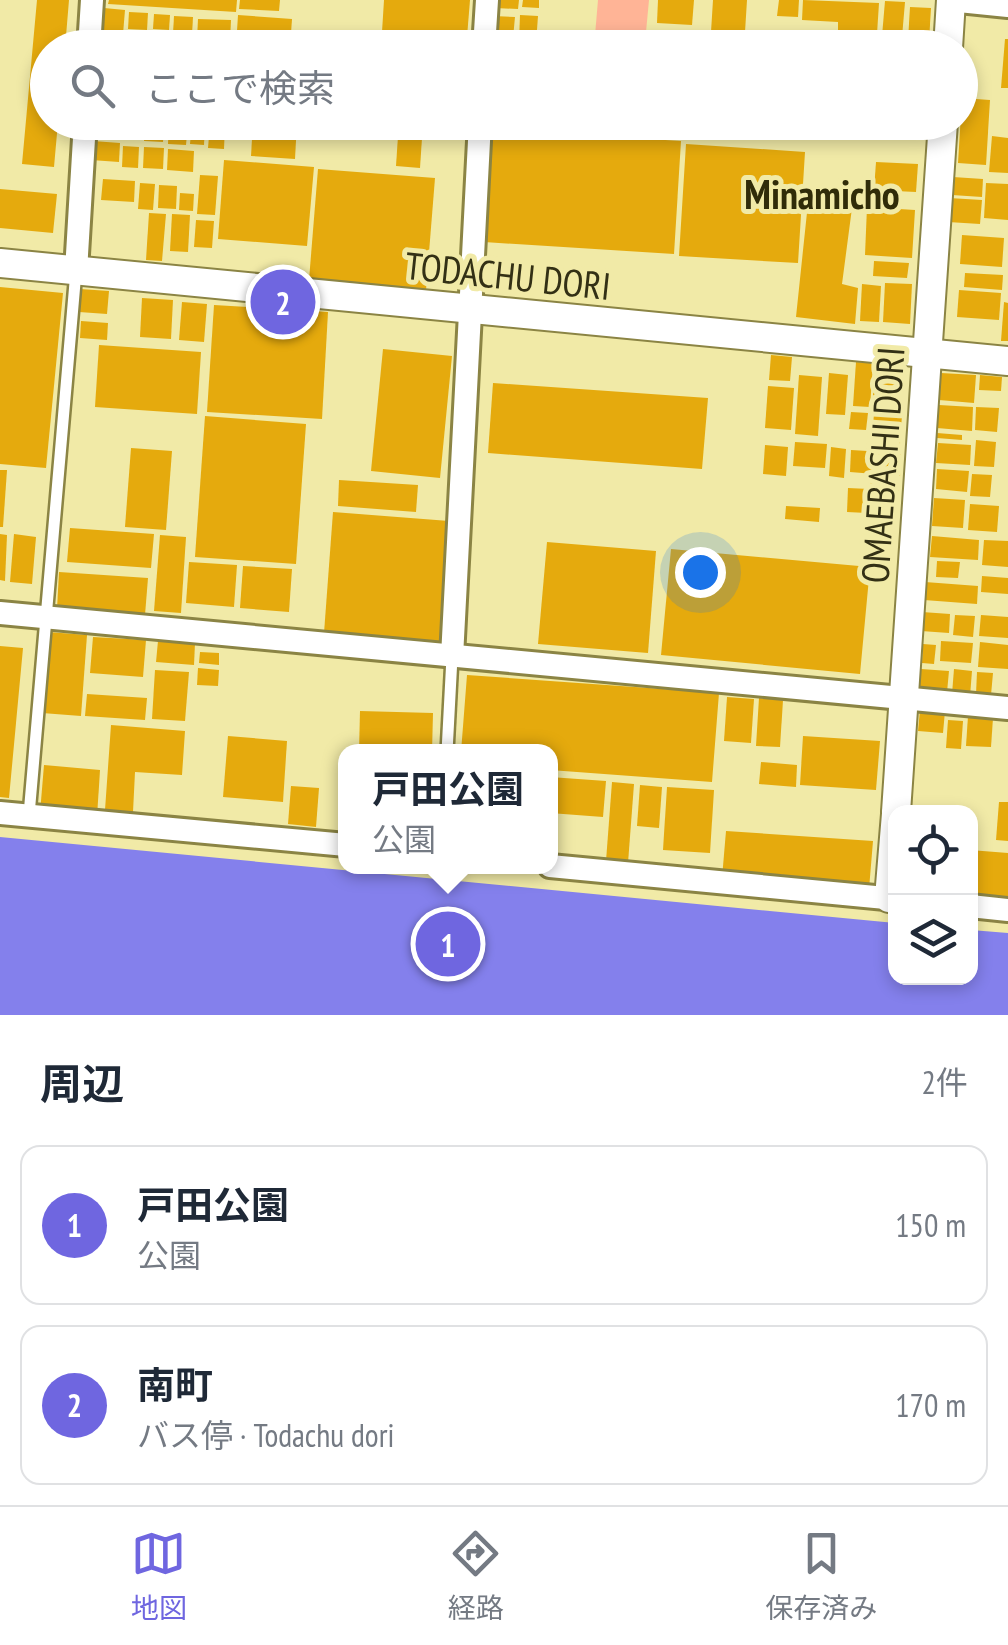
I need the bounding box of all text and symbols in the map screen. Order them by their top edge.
search box [30,30,978,140]
icon: search [65,58,120,113]
text: ここで検索 [145,63,335,112]
district label: Minamicho [744,168,900,220]
street label: TODACHU DORI [403,240,613,310]
pin: 2 [250,264,316,340]
street label: OMAEBASHI DORI [849,345,915,585]
your location [675,547,726,598]
popup [338,744,558,874]
text: 戸田公園 [372,764,524,813]
map controls [888,805,978,985]
button: locate [888,805,978,895]
text: 公園 [372,818,436,860]
button: layers [888,895,978,985]
pin: 1 [416,906,480,982]
text: 周辺 [40,1056,124,1111]
text: 2件 [922,1061,968,1103]
text: 戸田公園 [137,1180,289,1229]
text: 1 [67,1204,82,1246]
text: 150 m [895,1204,966,1246]
text: 公園 [137,1234,201,1276]
text: 南町 [137,1360,213,1409]
text: 2 [67,1384,82,1426]
text: 170 m [895,1384,966,1426]
text: バス停 · Todachu dori [137,1414,394,1456]
tab: 地図 [131,1526,187,1626]
tab: 経路 [448,1526,504,1626]
tab: 保存済み [765,1526,877,1626]

